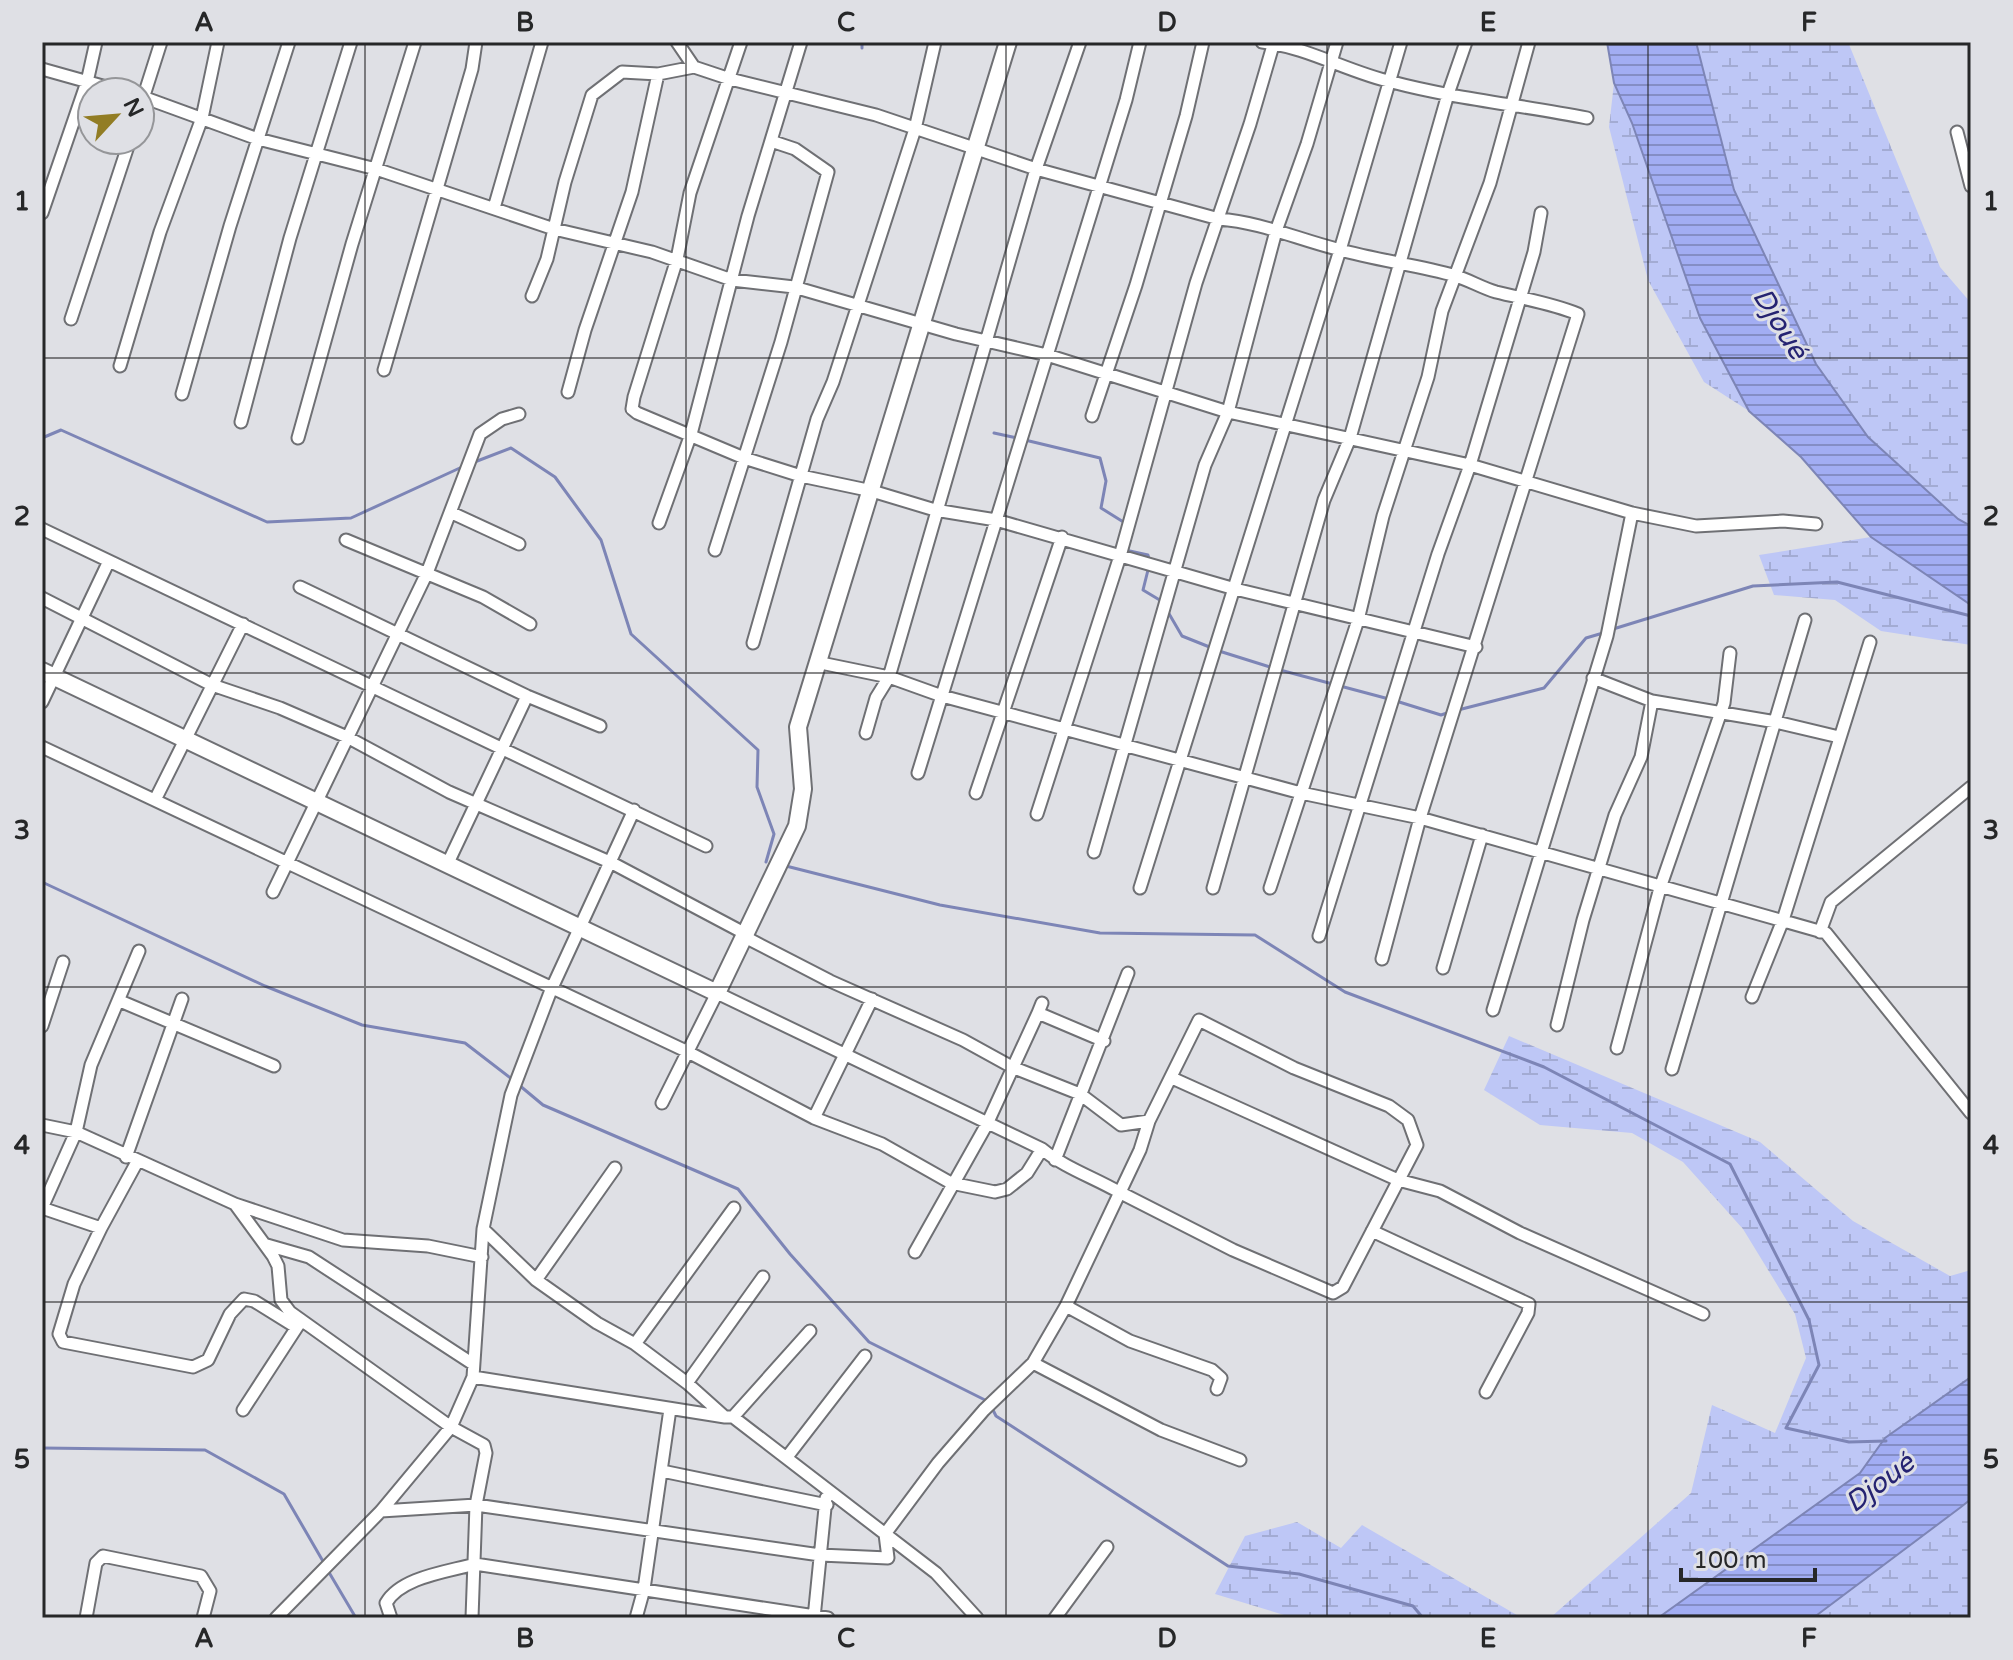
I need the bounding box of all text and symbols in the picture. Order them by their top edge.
text: A [194,7,214,38]
text: B [516,7,534,38]
text: C [837,7,855,38]
text: D [1157,7,1177,38]
text: E [1480,7,1496,38]
text: F [1801,7,1817,38]
north arrow [76,76,156,156]
text: N [118,94,149,121]
text: 1 [14,186,30,217]
text: 1 [1983,186,1999,217]
water label: Djoué [1745,282,1816,367]
text: 2 [14,501,30,532]
text: 2 [1983,501,1999,532]
text: 3 [14,815,30,846]
text: 3 [1983,815,1999,846]
text: 4 [14,1130,30,1161]
text: 4 [1983,1130,1999,1161]
text: 5 [14,1444,30,1475]
text: 5 [1983,1444,1999,1475]
water label: Djoué [1838,1445,1923,1520]
scale bar [1681,1532,1815,1582]
text: 100 m [1693,1546,1767,1575]
text: A [194,1623,214,1654]
text: B [516,1623,534,1654]
text: C [837,1623,855,1654]
text: D [1157,1623,1177,1654]
text: E [1480,1623,1496,1654]
text: F [1801,1623,1817,1654]

